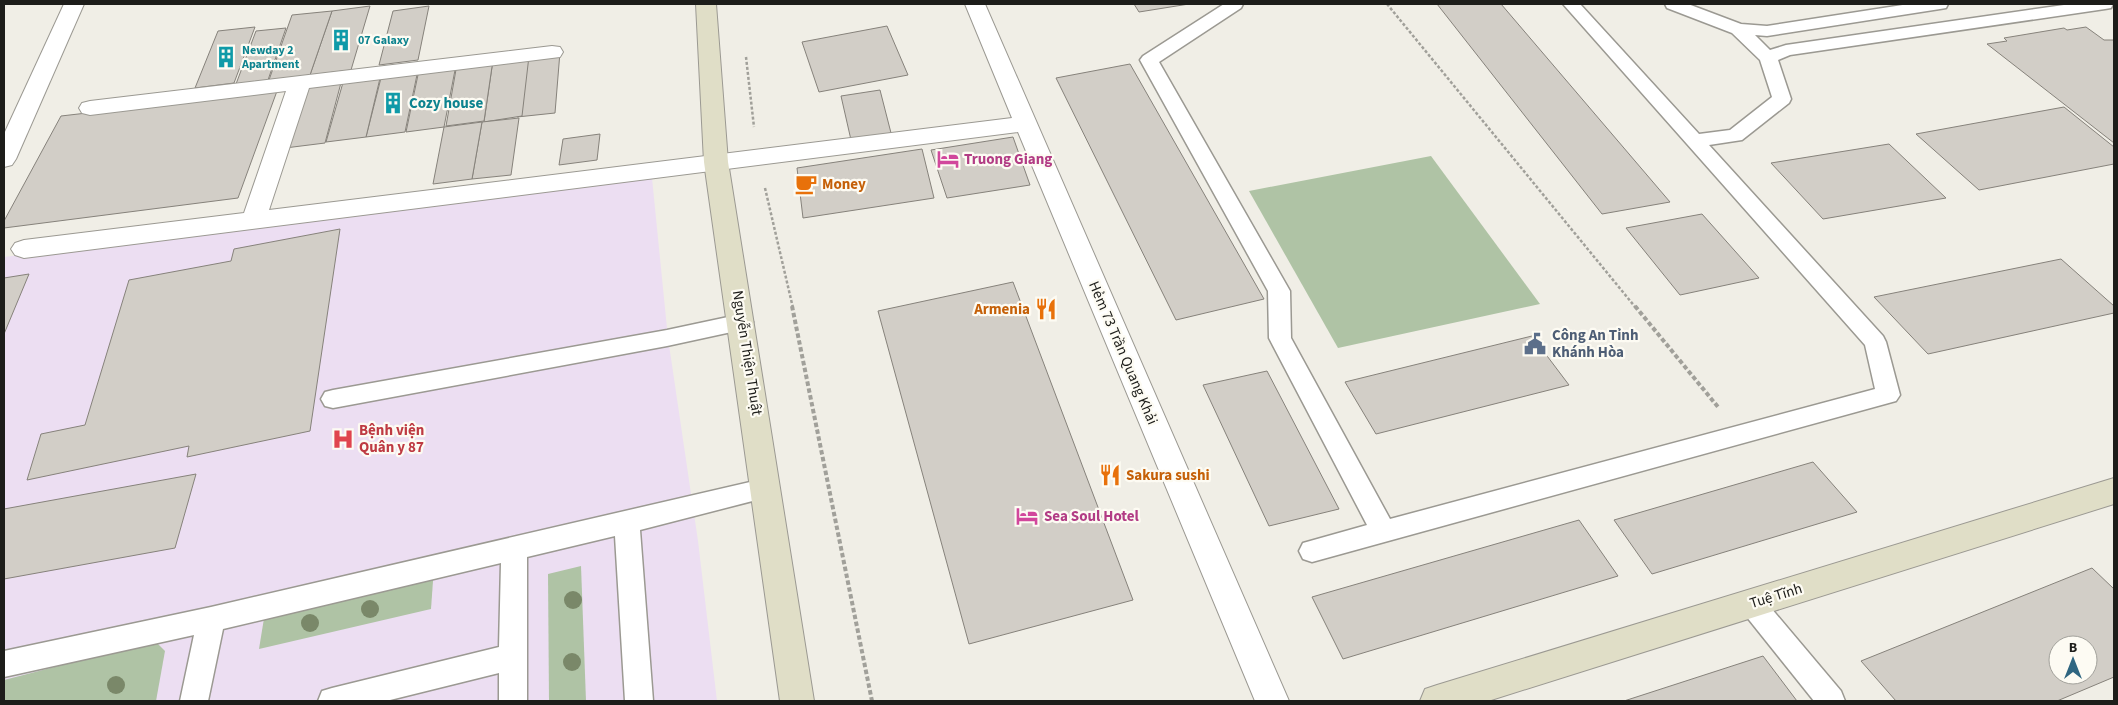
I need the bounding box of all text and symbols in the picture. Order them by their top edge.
building icon: 07 Galaxy [328,27,354,53]
place label: 07 Galaxy [358,32,410,49]
place label: Newday 2 Apartment [241,42,300,73]
building icon: Newday 2 Apartment [213,44,239,70]
building icon: Cozy house [380,90,406,116]
place label: Cozy house [409,93,484,114]
hotel icon: Truong Giang [935,146,961,172]
place label: Truong Giang [964,149,1052,170]
cafe icon: Money [793,171,819,197]
place label: Money [822,174,866,195]
street label: Hẻm 73 Trần Quang Khải [1083,278,1163,428]
street label: Nguyễn Thiện Thuật [727,289,767,417]
restaurant icon: Armenia [1033,296,1059,322]
place label: Armenia [973,299,1030,320]
place label: Công An Tỉnh Khánh Hòa [1552,325,1638,363]
public building icon: Công An Tỉnh Khánh Hòa [1522,331,1548,357]
place label: Bệnh viện Quân y 87 [359,420,424,458]
hospital icon: Bệnh viện Quân y 87 [330,426,356,452]
restaurant icon: Sakura sushi [1097,462,1123,488]
place label: Sakura sushi [1126,465,1210,486]
hotel icon: Sea Soul Hotel [1014,503,1040,529]
place label: Sea Soul Hotel [1044,506,1140,527]
street label: Tuệ Tĩnh [1747,578,1805,614]
north arrow [2048,635,2098,685]
text: B [2069,638,2078,658]

